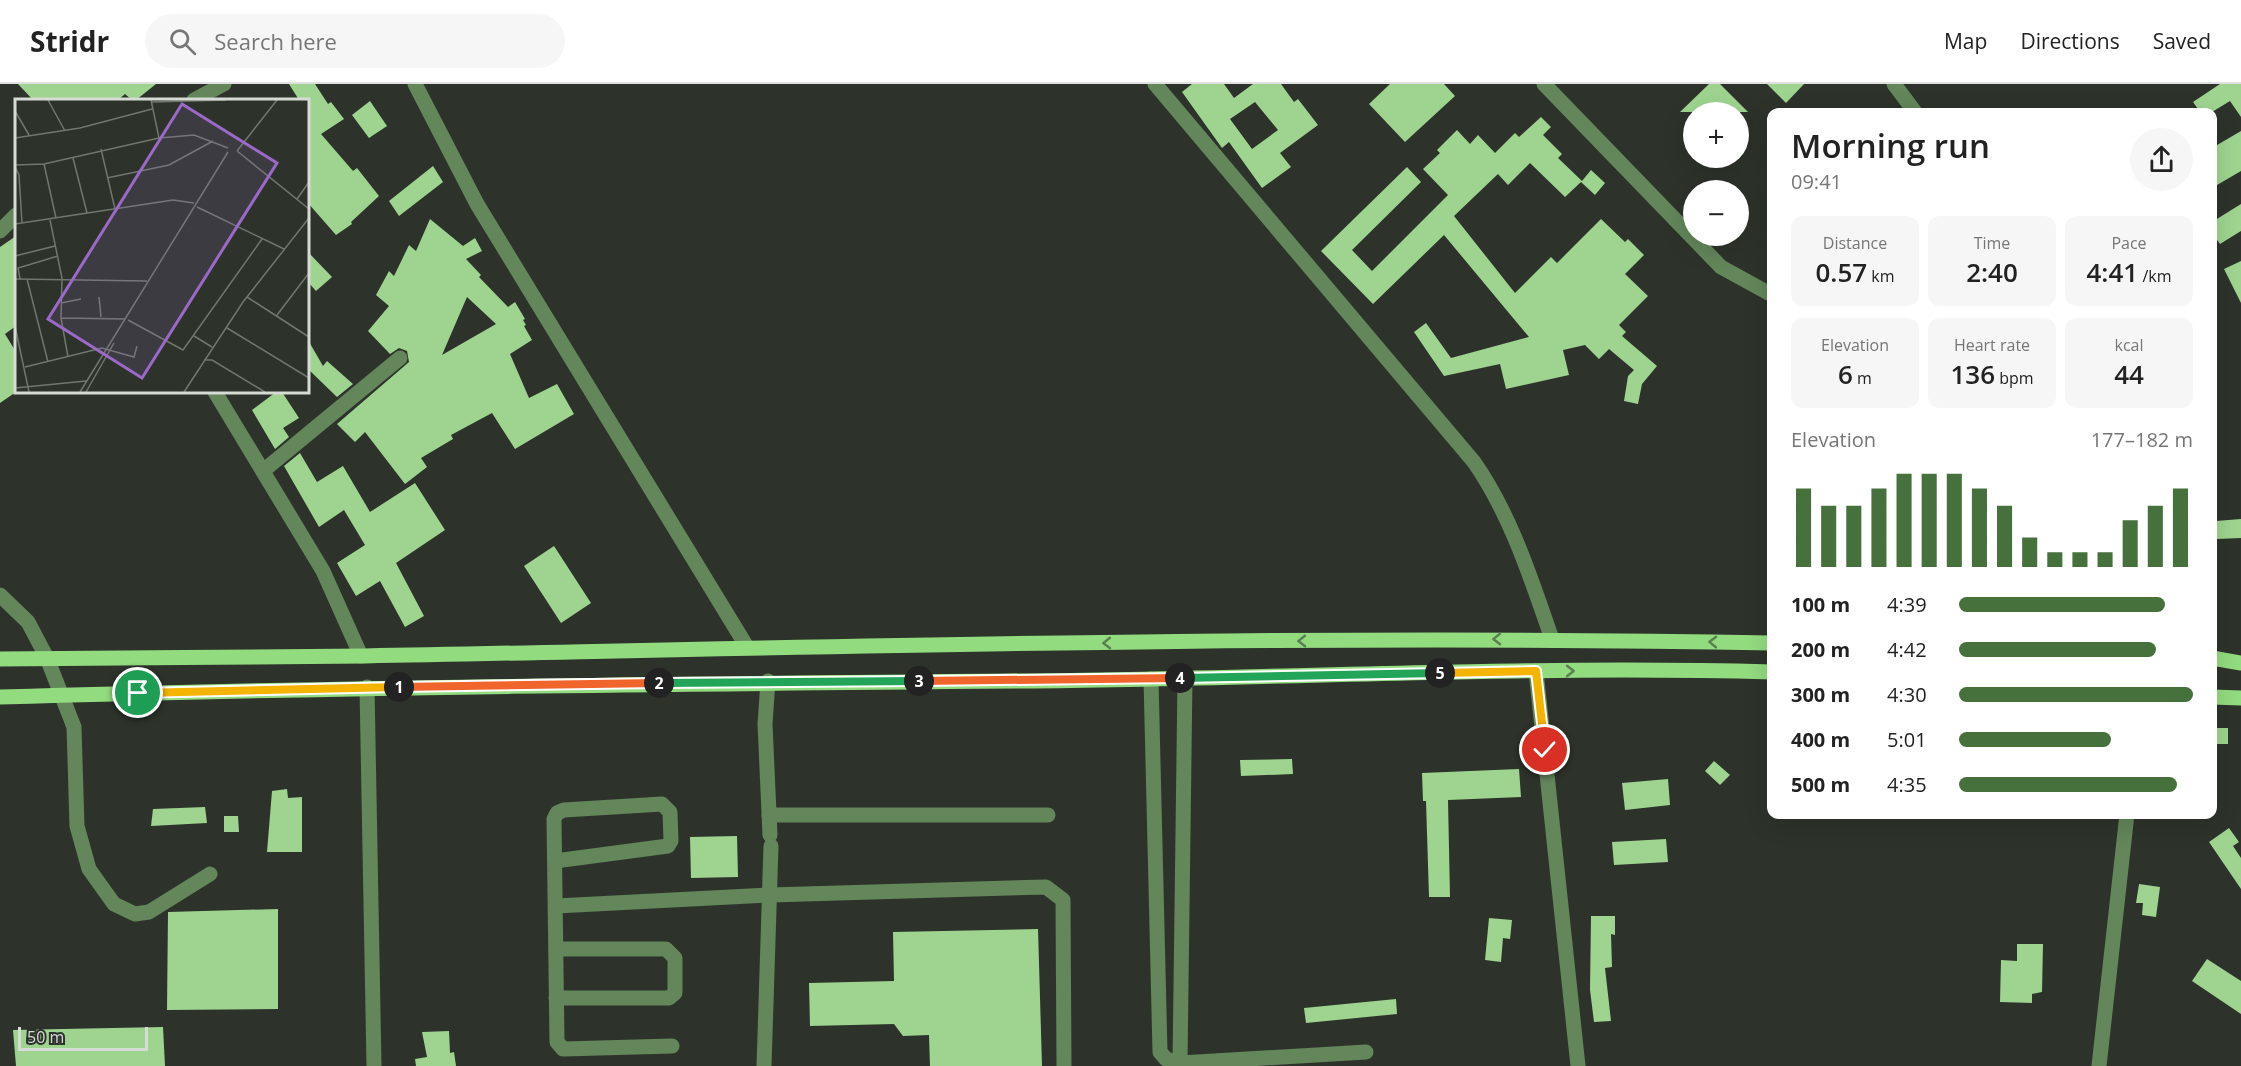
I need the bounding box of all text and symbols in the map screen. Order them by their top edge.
search box [145,14,565,68]
text: Stridr [30,22,109,60]
icon: search [166,25,199,58]
text: Search here [214,26,337,56]
text: Map [1944,27,1987,55]
text: Directions [2020,27,2120,55]
text: Saved [2153,27,2211,55]
inset map [15,99,309,393]
map controls [1683,102,1749,246]
button: + [1683,102,1749,168]
text: Morning run [1791,123,1990,168]
button: share [2130,128,2193,191]
text: 09:41 [1791,168,1842,195]
button: − [1683,180,1749,246]
text: Distance [1823,232,1887,254]
text: Time [1974,232,2010,254]
text: Pace [2111,232,2147,254]
text: 0.57 [1815,254,1867,290]
text: 2:40 [1966,254,2018,290]
text: 4:41 [2087,254,2138,290]
text: km [1867,265,1895,287]
text: /km [2138,265,2171,287]
text: Elevation [1821,334,1889,356]
text: Heart rate [1954,334,2030,356]
text: kcal [2115,334,2144,356]
text: 6 [1838,356,1853,392]
text: 136 [1950,356,1995,392]
text: 44 [2114,356,2144,392]
text: m [1853,367,1872,389]
text: bpm [1995,367,2034,389]
text: Elevation [1791,426,1876,453]
text: 177–182 m [2091,426,2193,453]
text: 100 m [1791,591,1850,618]
text: 4:39 [1887,591,1927,618]
one-way arrow [1493,633,1502,645]
one-way arrow [1298,635,1307,647]
one-way arrow [1709,636,1718,648]
text: 200 m [1791,636,1850,663]
text: 4:42 [1887,636,1927,663]
one-way arrow [1103,637,1112,649]
pin: 5 [1425,658,1455,688]
text: 5 [1435,662,1445,684]
pin: 4 [1165,663,1195,693]
one-way arrow [1566,665,1575,677]
pin: 3 [904,666,934,696]
pin [112,667,163,718]
text: 4 [1175,667,1185,689]
pin: 2 [644,668,674,698]
text: 3 [914,670,924,692]
pin: 1 [384,672,414,702]
text: 2 [654,672,664,694]
icon: arrive [121,676,154,709]
text: 1 [394,676,404,698]
text: 300 m [1791,681,1850,708]
text: 4:30 [1887,681,1927,708]
pin [1519,724,1570,775]
text: 400 m [1791,726,1850,753]
text: 5:01 [1887,726,1927,753]
icon: check [1528,733,1561,766]
text: 500 m [1791,771,1850,798]
text: 4:35 [1887,771,1927,798]
scale bar [18,1024,148,1052]
text: 50 m [27,1026,64,1048]

